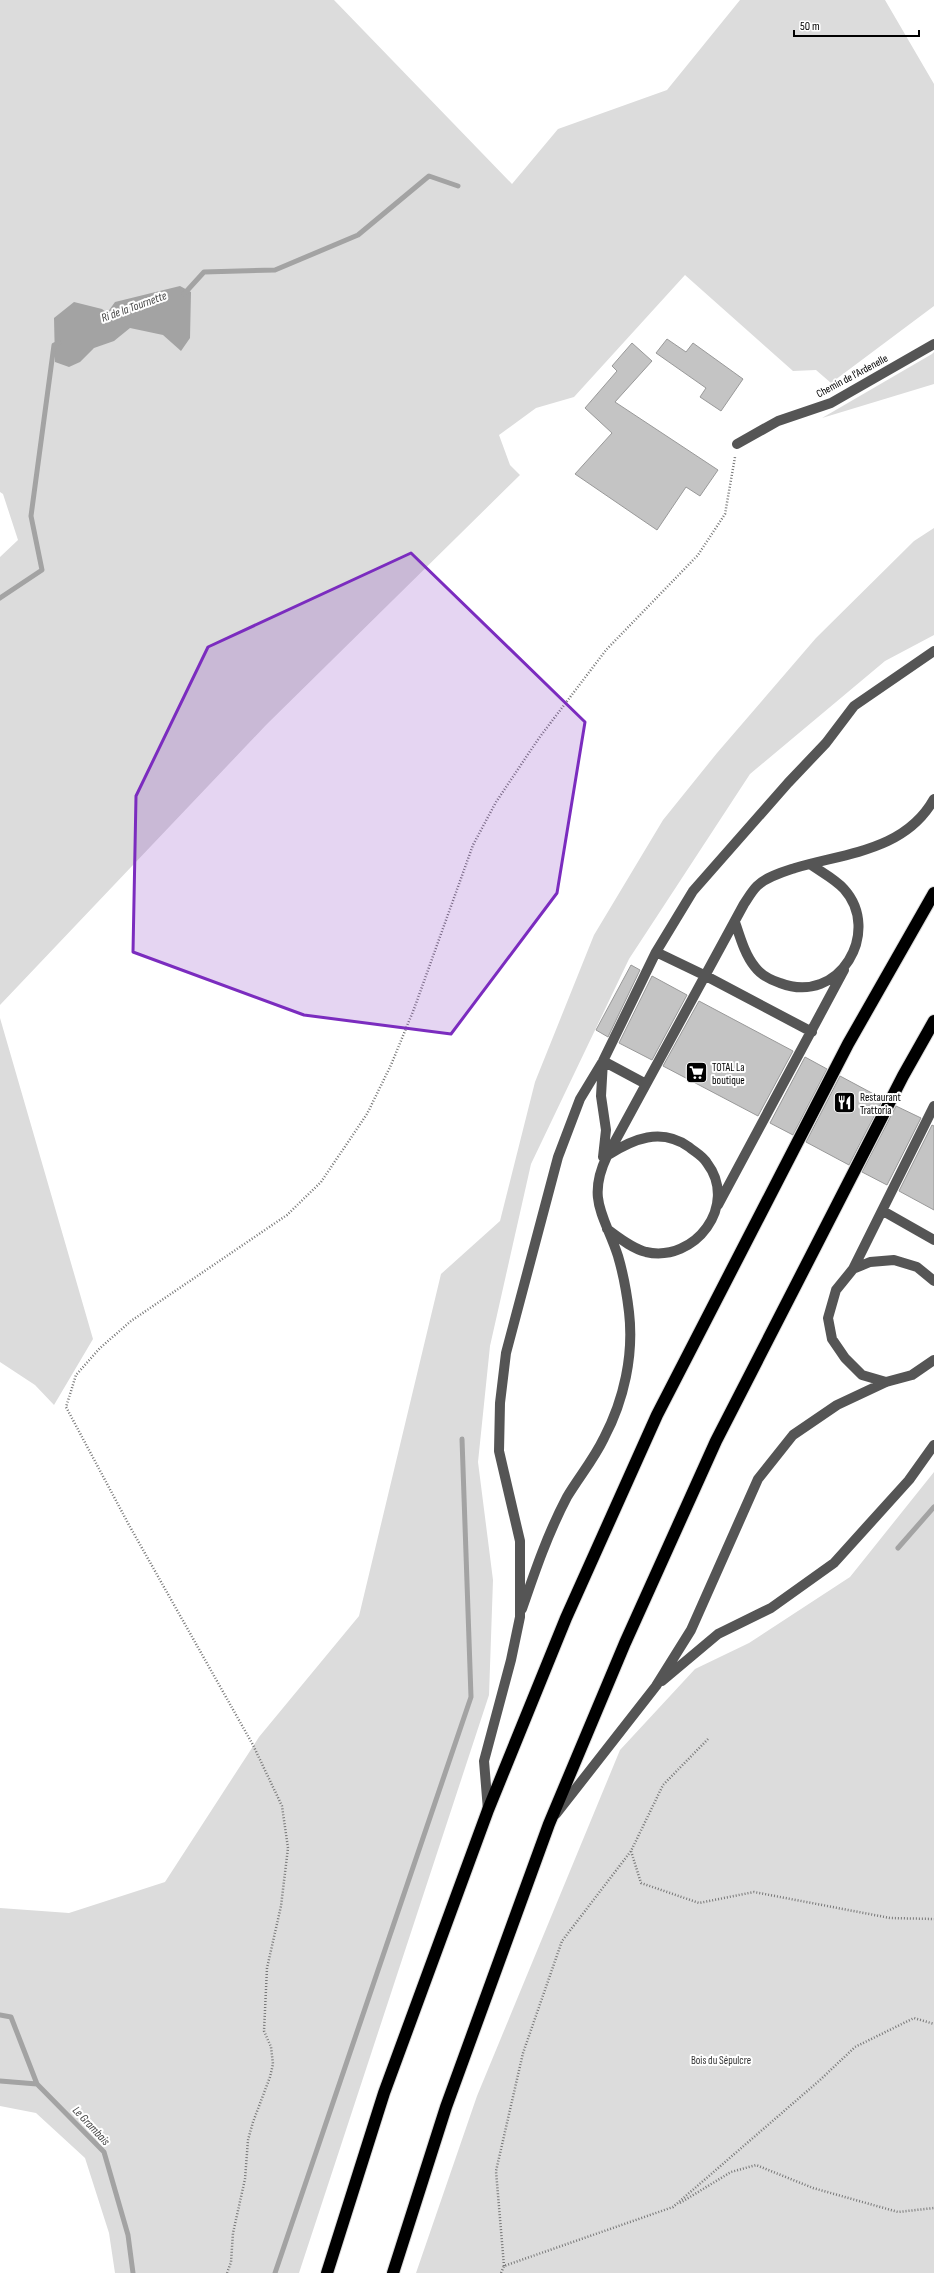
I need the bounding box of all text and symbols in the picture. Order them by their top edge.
scale bar [794,12,919,38]
text: 50 m [800,19,820,34]
water label: Ri de la Tournette [99,288,169,326]
street label: Chemin de l'Ardenelle [814,352,890,400]
supermarket icon: TOTAL La boutique [684,1060,710,1086]
place label: TOTAL La boutique [712,1061,745,1087]
restaurant icon: Restaurant Trattoria [831,1090,857,1116]
place label: Restaurant Trattoria [860,1091,901,1117]
park label: Bois du Sépulcre [691,2054,751,2067]
water label: Le Grambais [69,2103,114,2149]

